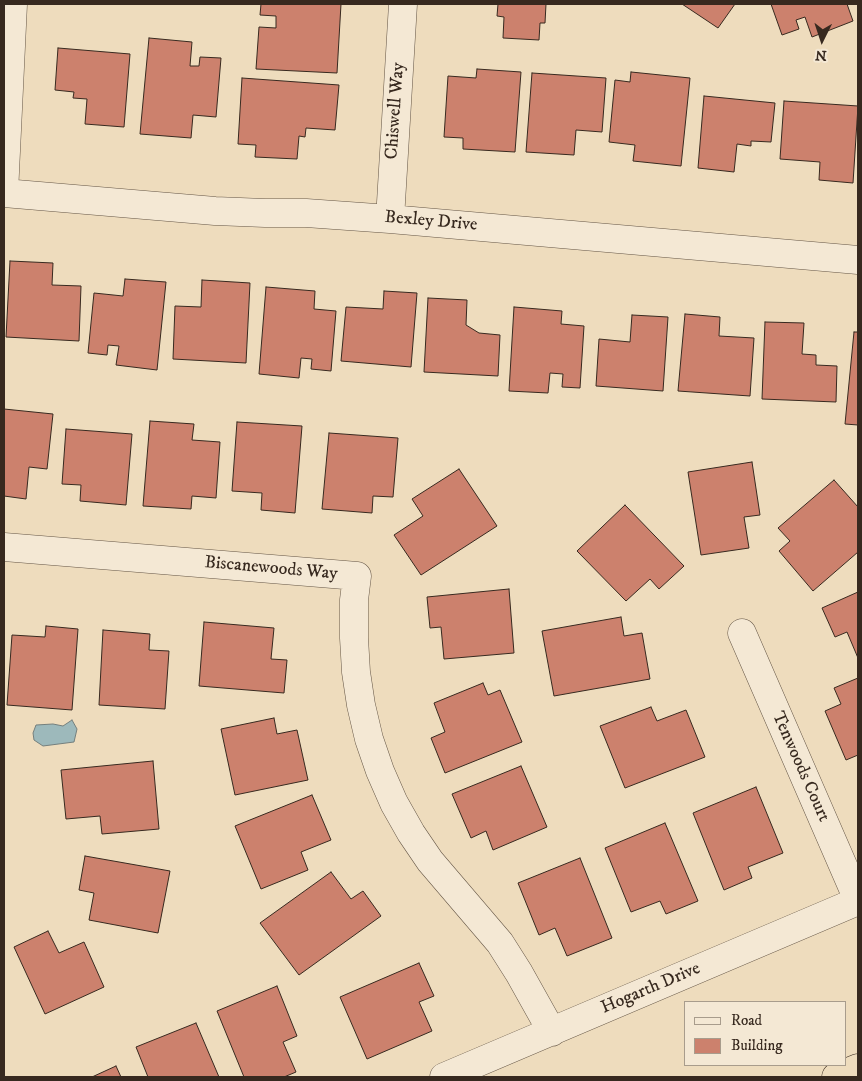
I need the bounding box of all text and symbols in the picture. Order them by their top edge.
north arrow [797,15,847,65]
text: N [815,46,827,64]
street label: Chiswell Way [382,62,410,160]
street label: Bexley Drive [384,207,478,237]
street label: Biscanewoods Way [204,552,338,586]
street label: Tenwoods Court [766,709,834,825]
street label: Hogarth Drive [598,958,704,1020]
legend [684,1001,847,1066]
text: Road [731,1011,762,1030]
text: Building [731,1036,783,1055]

